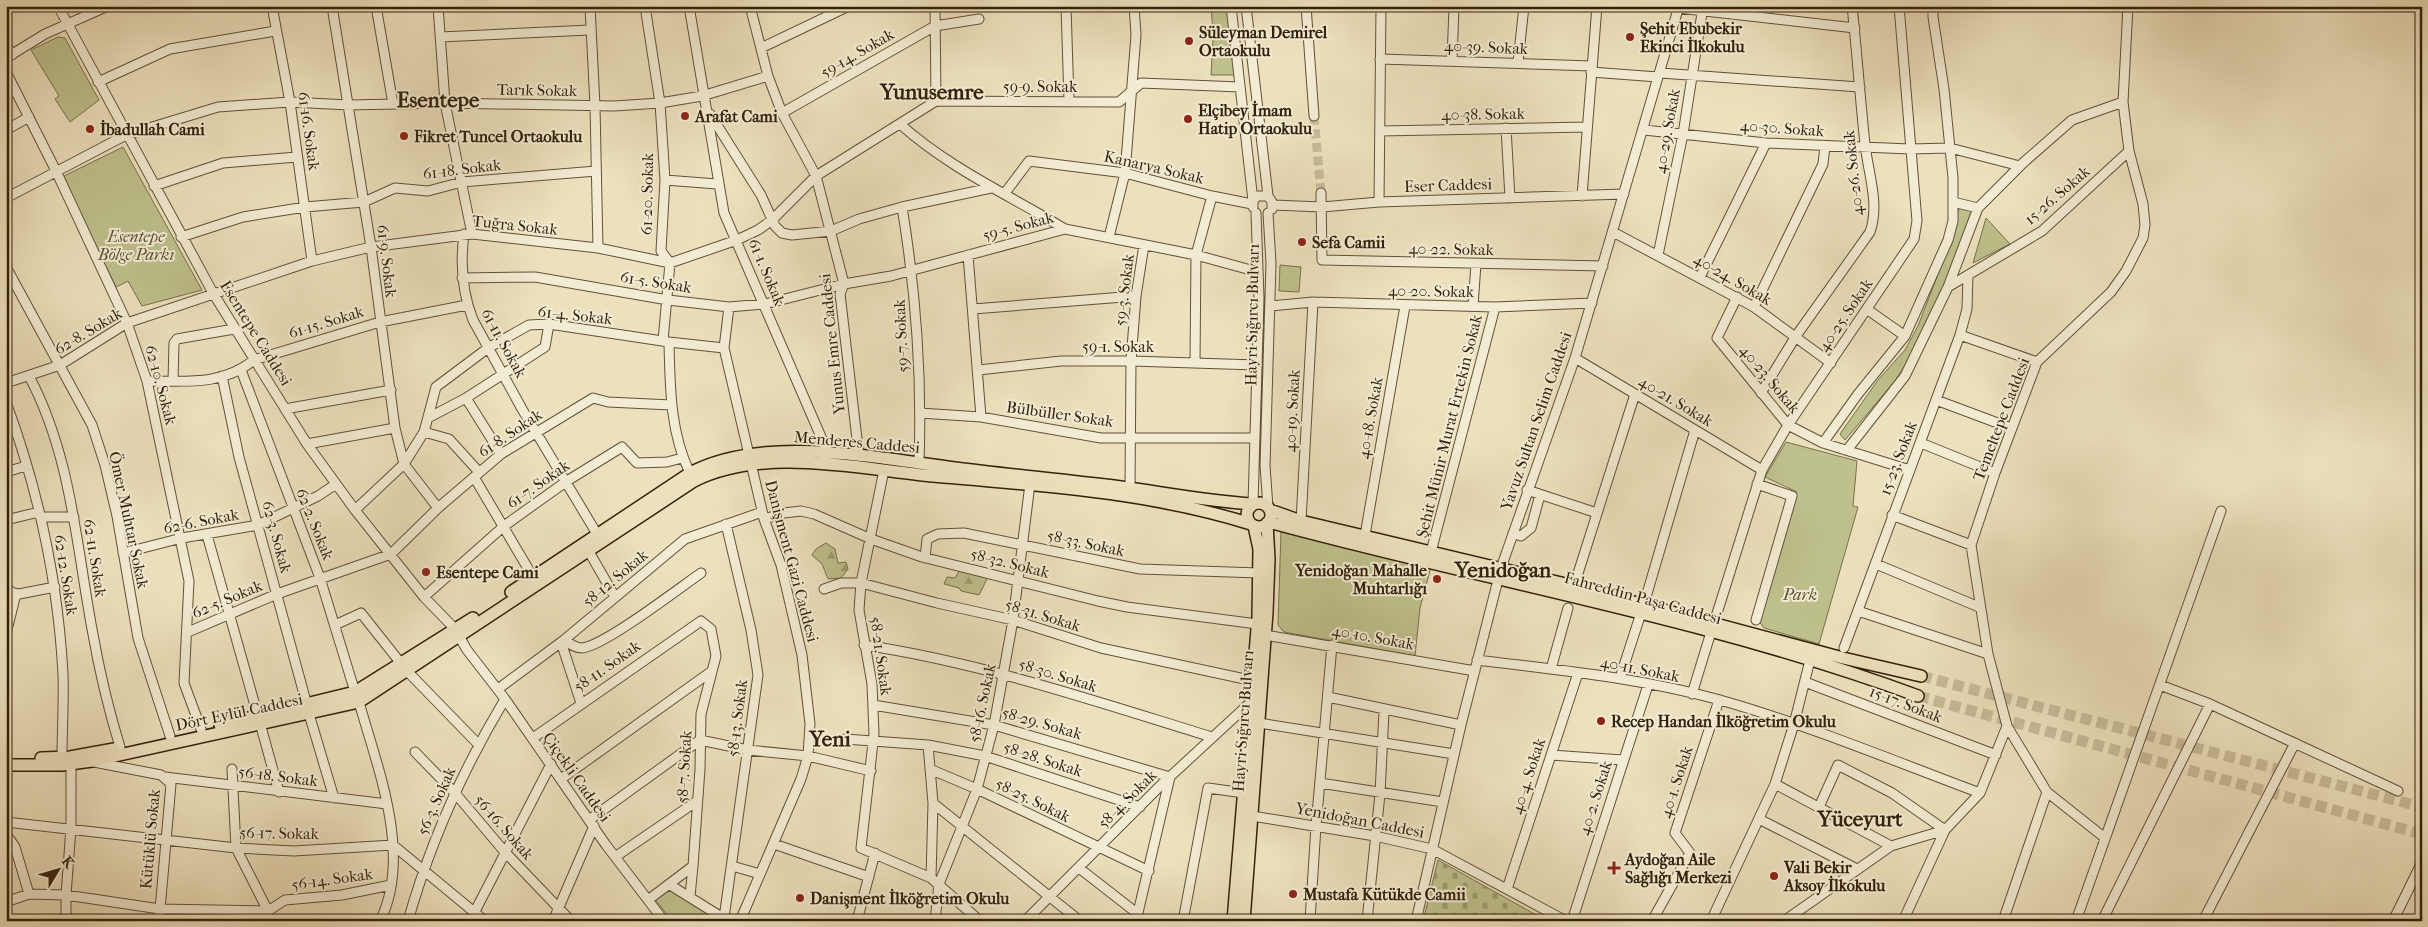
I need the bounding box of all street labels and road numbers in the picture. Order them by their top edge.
street label: 59-14. Sokak [817,24,898,82]
street label: 40-39. Sokak [1444,36,1529,58]
street label: 59-9. Sokak [1003,77,1078,96]
street label: Tarık Sokak [497,80,578,100]
street label: 40-29. Sokak [1650,86,1684,175]
street label: 61-16. Sokak [294,90,324,172]
street label: 40-38. Sokak [1441,104,1526,124]
street label: 40-30. Sokak [1739,116,1826,140]
street label: 40-26. Sokak [1839,129,1867,217]
street label: Kanarya Sokak [1102,146,1207,188]
street label: 61-20. Sokak [637,152,657,235]
street label: 61-18. Sokak [422,155,503,183]
street label: 15-26. Sokak [2020,161,2094,228]
street label: Eser Caddesi [1404,174,1493,196]
street label: 59-5. Sokak [980,207,1056,245]
street label: Tuğra Sokak [471,211,559,239]
street label: 61-9. Sokak [373,223,401,299]
street label: 61-1. Sokak [744,236,790,309]
street label: 40-22. Sokak [1408,239,1495,259]
street label: Hayri Sığırcı Bulvarı [1241,244,1263,386]
street label: 40-24. Sokak [1691,249,1776,309]
street label: 59-3. Sokak [1110,252,1138,327]
street label: 61-5. Sokak [619,267,694,297]
street label: Yunus Emre Caddesi [815,272,849,416]
street label: 40-25. Sokak [1814,274,1877,355]
street label: Esentepe Caddesi [216,277,296,389]
street label: 40-20. Sokak [1388,281,1475,301]
street label: 59-7. Sokak [890,298,912,373]
street label: 61-15. Sokak [286,301,367,342]
street label: 61-4. Sokak [537,302,614,328]
street label: 62-8. Sokak [51,303,126,359]
street label: 61-11. Sokak [477,305,531,382]
street label: Şehit Münir Murat Ertekin Sokak [1412,312,1486,540]
street label: Yavuz Sultan Selim Caddesi [1496,329,1576,514]
street label: 59-1. Sokak [1082,337,1155,356]
street label: 40-23. Sokak [1736,341,1805,418]
street label: 62-10. Sokak [141,343,181,428]
street label: Temeltepe Caddesi [1969,354,2033,483]
street label: 40-19. Sokak [1280,368,1304,453]
street label: 40-21. Sokak [1636,371,1717,431]
street label: 40-18. Sokak [1353,375,1387,460]
street label: Bülbüller Sokak [1005,397,1116,431]
street label: 61-8. Sokak [474,404,546,461]
street label: 15-23. Sokak [1875,417,1921,498]
street label: Menderes Caddesi [793,427,921,457]
street label: Ömer Muhtar Sokak [105,450,153,591]
street label: 61-7. Sokak [503,455,574,513]
street label: Danişment Gazi Caddesi [760,478,823,645]
street label: 62-2. Sokak [292,485,338,563]
street label: 62-3. Sokak [258,499,296,576]
street label: 62-6. Sokak [162,504,241,538]
street label: 62-11. Sokak [79,517,111,599]
street label: 58-33. Sokak [1045,526,1127,561]
street label: 62-12. Sokak [50,533,82,618]
street label: 58-32. Sokak [969,544,1052,582]
street label: 58-12. Sokak [578,545,652,611]
street label: Fahreddin Paşa Caddesi [1562,568,1724,629]
street label: 62-5. Sokak [189,575,266,622]
street label: 58-31. Sokak [1003,595,1084,636]
street label: 58-21. Sokak [866,615,896,698]
street label: 40-10. Sokak [1330,620,1417,654]
street label: 58-11. Sokak [570,636,645,696]
street label: Hayri Sığırcı Bulvarı [1229,649,1257,792]
street label: 40-11. Sokak [1599,652,1682,686]
street label: 58-30. Sokak [1016,654,1100,696]
street label: 58-16. Sokak [964,661,1000,744]
street label: 58-13. Sokak [723,677,751,758]
street label: 15-17. Sokak [1867,681,1946,727]
street label: Dört Eylül Caddesi [174,689,305,735]
street label: 58-29. Sokak [1000,703,1085,744]
street label: Çiçekli Caddesi [538,728,615,826]
street label: 58-7. Sokak [673,729,695,804]
street label: 40-4. Sokak [1507,735,1549,816]
street label: 58-28. Sokak [1001,737,1086,781]
street label: 40-1. Sokak [1655,743,1697,820]
street label: 40-2. Sokak [1574,758,1616,838]
street label: 56-18. Sokak [237,762,320,790]
street label: 56-3. Sokak [412,763,460,838]
street label: 58-4. Sokak [1094,765,1161,832]
street label: 58-25. Sokak [992,774,1074,827]
street label: Kütüklü Sokak [136,787,164,890]
street label: 56-16. Sokak [470,790,538,864]
street label: Yenidoğan Caddesi [1293,798,1426,842]
street label: 56-17. Sokak [239,823,320,843]
street label: 56-14. Sokak [290,864,375,894]

